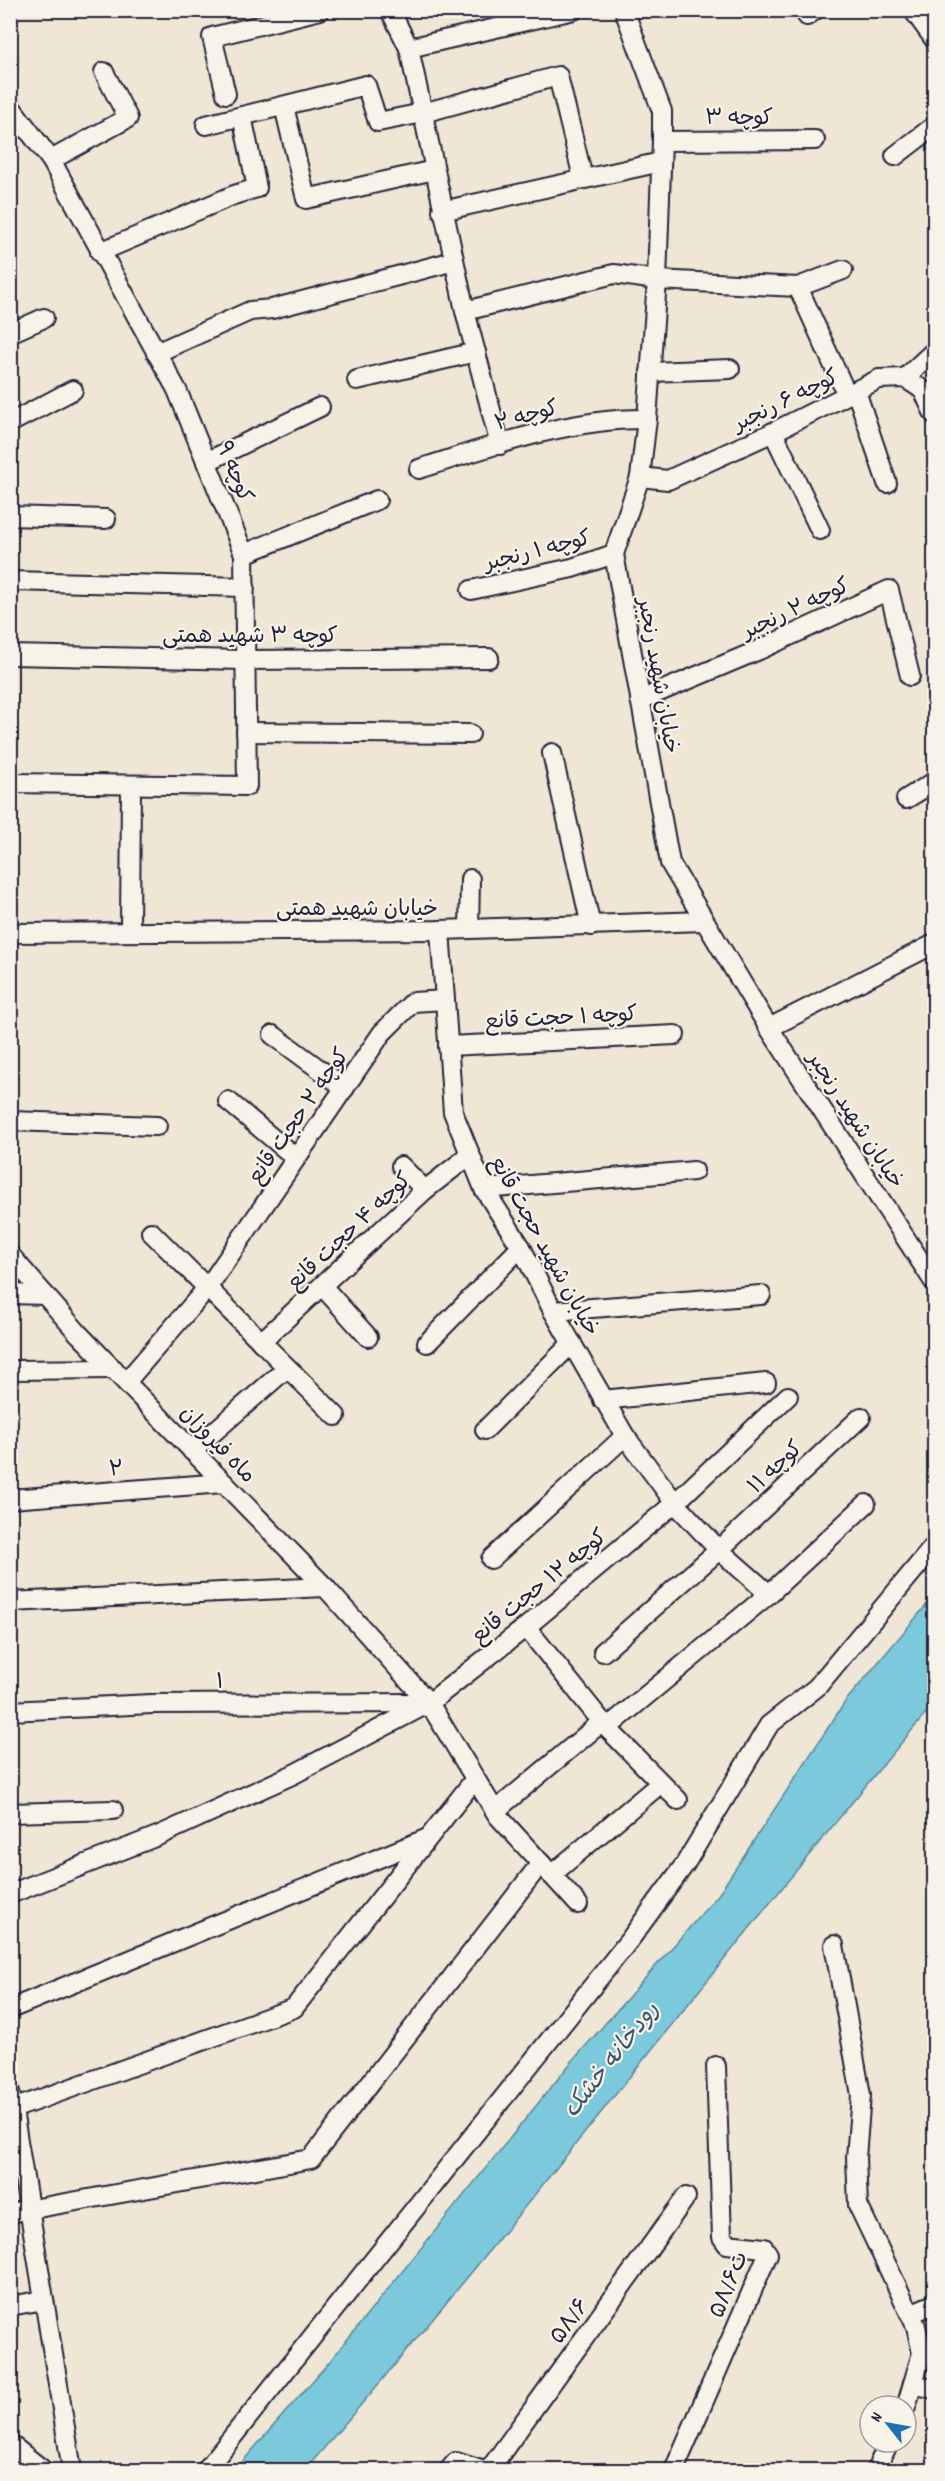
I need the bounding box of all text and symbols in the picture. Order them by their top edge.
street label: کوچه ۳ [705,104,773,135]
street label: کوچه ۶ رنجبر [727,363,845,442]
street label: کوچه ۲ [492,394,562,441]
street label: کوچه ۹ [206,437,259,508]
street label: کوچه ۱ رنجبر [479,524,595,581]
street label: کوچه ۲ رنجبر [736,572,856,650]
street label: خیابان شهید رنجبر [627,593,686,756]
street label: کوچه ۳ شهید همتی [162,622,338,653]
street label: خیابان شهید همتی [276,895,438,926]
street label: کوچه ۱ حجت قانع [484,1000,638,1039]
street label: کوچه ۲ حجت قانع [241,1043,358,1191]
street label: خیابان شهید رنجبر [797,1044,910,1196]
street label: خیابان شهید حجت قانع [480,1151,605,1343]
street label: کوچه ۴ حجت قانع [281,1166,420,1299]
street label: ماه فیروزان [171,1399,262,1491]
street label: کوچه ۱۱ [742,1435,811,1502]
street label: ۲ [108,1455,125,1486]
street label: کوچه ۱۲ حجت قانع [465,1523,615,1653]
street label: ۱ [216,1668,224,1699]
water label: رودخانه خشک [556,1996,669,2126]
street label: ۵۸/۶ت [703,2247,758,2323]
street label: ۵۸/۶ [544,2293,598,2351]
north arrow [858,2394,918,2454]
text: N [865,2408,889,2427]

